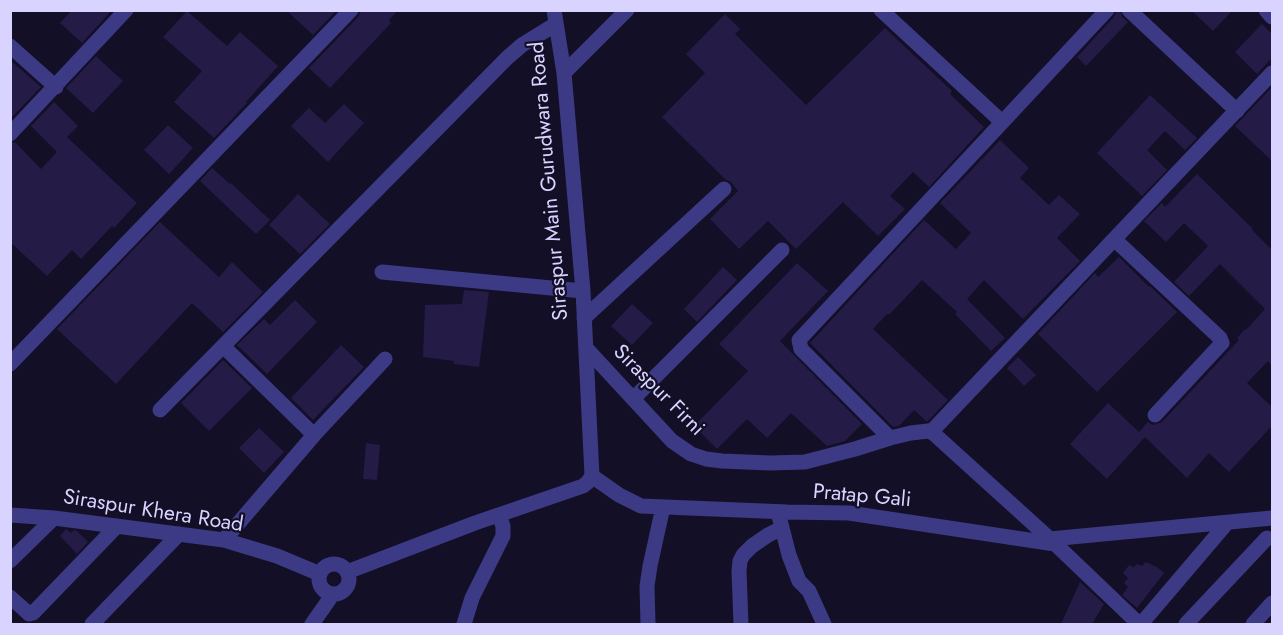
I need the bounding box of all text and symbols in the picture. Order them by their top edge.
street label: Siraspur Main Gurudwara Road [525,40,575,322]
street label: Siraspur Firni [607,340,709,442]
street label: Pratap Gali [812,480,912,514]
street label: Siraspur Khera Road [61,485,245,539]

